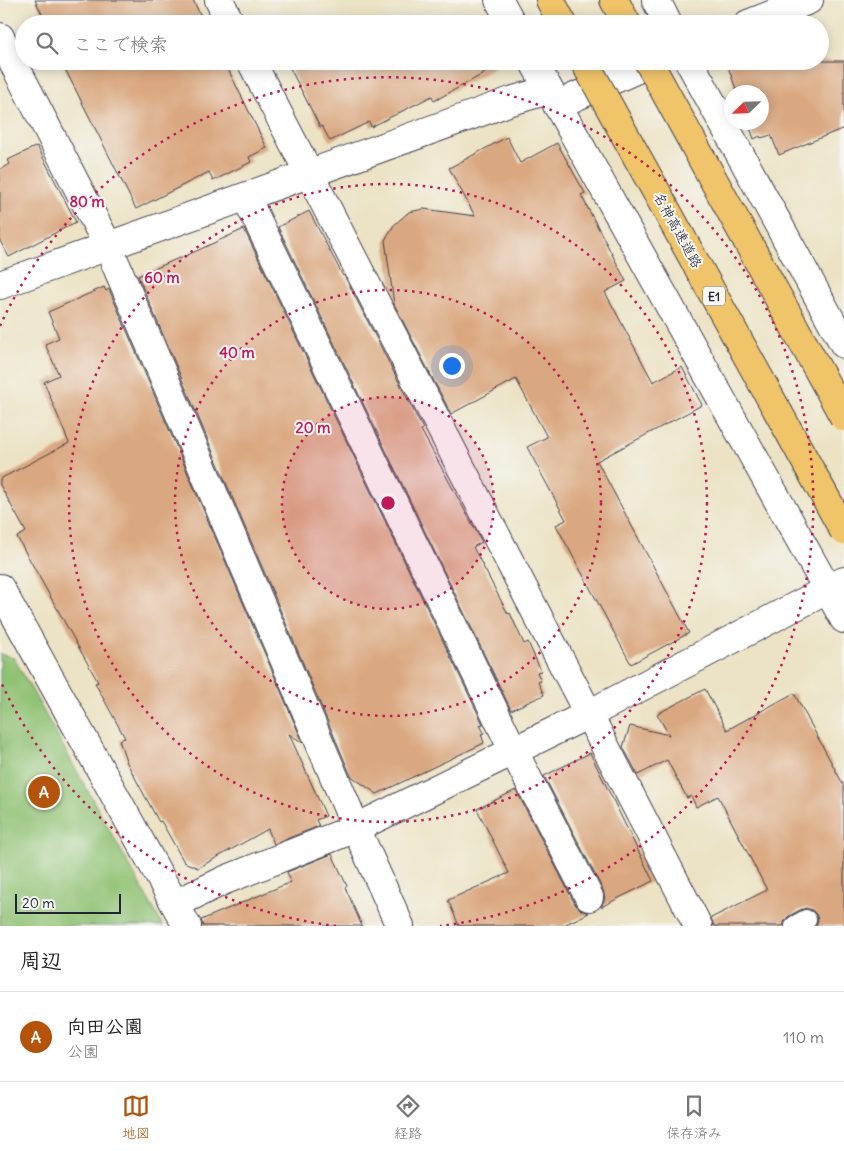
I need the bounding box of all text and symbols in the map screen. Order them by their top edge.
search box [15,15,829,70]
icon: search [33,29,61,57]
text: ここで検索 [73,32,168,56]
north arrow [724,85,769,130]
street label: 名神高速道路 [650,189,706,271]
text: 80 m [69,192,105,211]
text: 60 m [144,268,180,287]
road number: E1 [703,286,725,306]
text: 40 m [219,343,255,362]
your location [439,353,465,379]
text: 20 m [296,418,330,437]
centre of rings [379,494,397,512]
pin: A [28,773,60,811]
scale bar [15,891,121,914]
text: 20 m [22,894,55,912]
text: 周辺 [20,947,62,974]
text: 向田公園 [67,1014,143,1038]
text: A [31,1027,41,1047]
text: 110 m [783,1027,824,1047]
text: 公園 [67,1041,99,1061]
tab: 地図 [122,1092,150,1142]
tab: 経路 [394,1092,422,1142]
tab: 保存済み [666,1092,722,1142]

